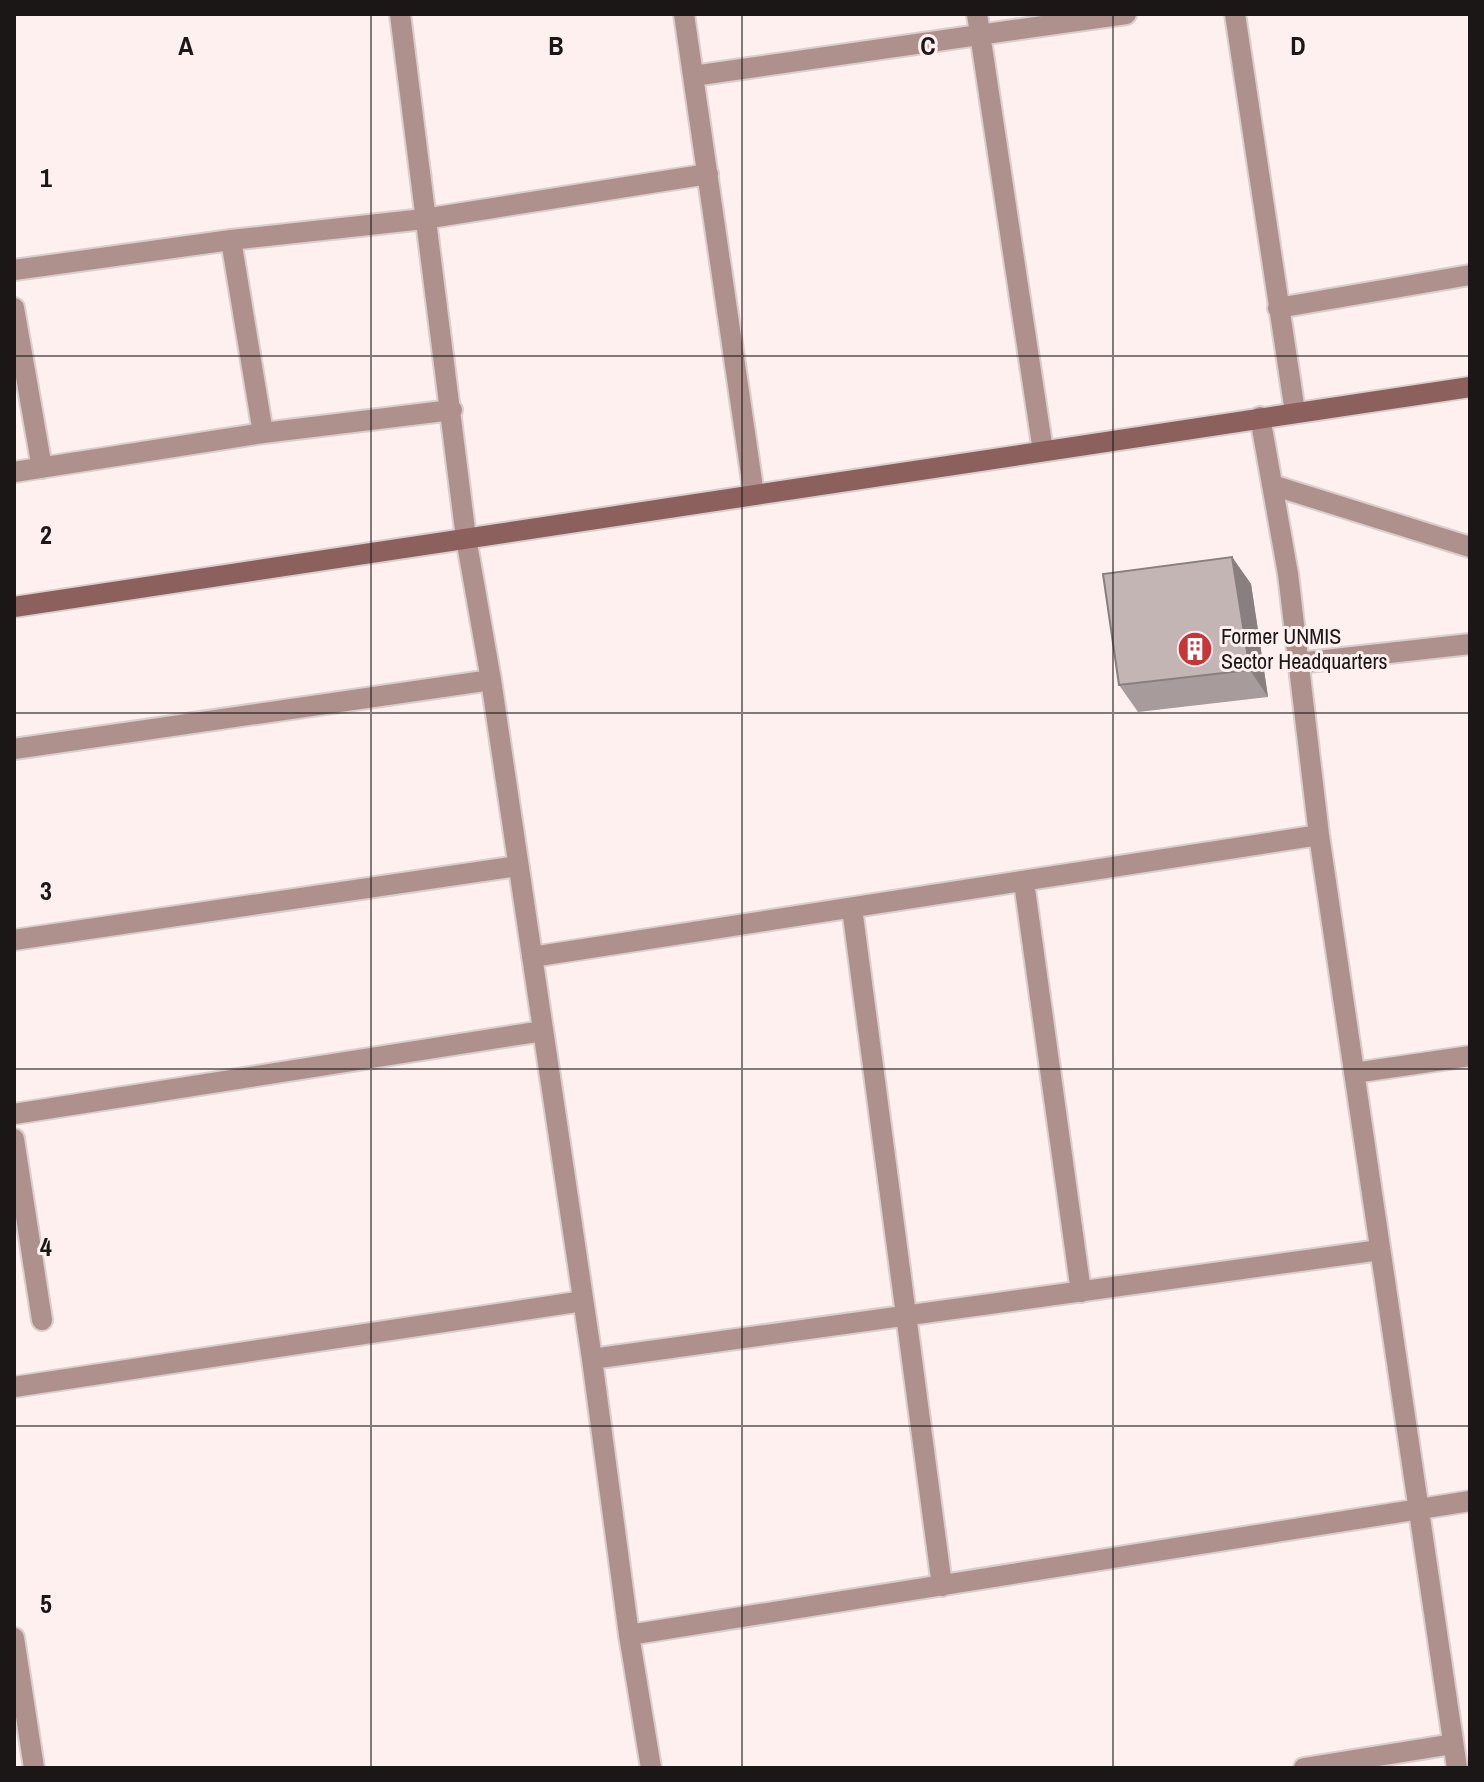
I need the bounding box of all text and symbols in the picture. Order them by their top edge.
text: A [178,28,194,63]
text: B [548,28,564,63]
text: C [920,28,936,63]
text: D [1290,28,1306,63]
text: 1 [40,160,52,195]
text: 2 [40,517,52,552]
place label: Former UNMIS Sector Headquarters [1221,621,1387,676]
building icon: Former UNMIS Sector Headquarters [1176,630,1214,668]
text: 3 [40,873,52,908]
text: 4 [40,1229,52,1264]
text: 5 [40,1586,52,1621]

